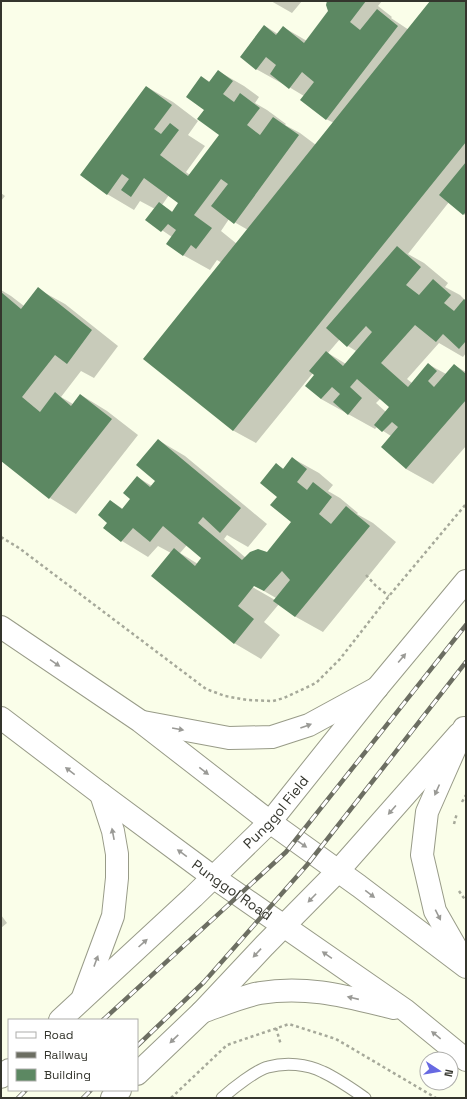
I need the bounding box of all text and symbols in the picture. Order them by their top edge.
one-way arrow [397,653,406,664]
one-way arrow [49,659,60,667]
one-way arrow [300,722,312,728]
one-way arrow [172,726,184,732]
one-way arrow [65,767,75,775]
one-way arrow [199,767,209,775]
street label: Punggol Field [239,772,313,852]
one-way arrow [434,784,440,795]
one-way arrow [387,805,397,815]
one-way arrow [110,828,116,840]
one-way arrow [297,840,307,848]
one-way arrow [177,849,187,857]
street label: Punggol Road [188,856,276,924]
one-way arrow [364,890,375,898]
one-way arrow [307,893,317,903]
one-way arrow [434,909,441,921]
one-way arrow [138,938,148,948]
one-way arrow [252,948,262,958]
one-way arrow [322,951,333,959]
one-way arrow [94,954,100,966]
one-way arrow [347,995,359,1001]
legend [8,1019,138,1091]
text: Road [44,1027,73,1043]
one-way arrow [430,1031,441,1039]
one-way arrow [169,1034,179,1044]
text: Railway [44,1047,88,1063]
north arrow [419,1051,459,1091]
text: Building [44,1067,91,1083]
text: N [441,1068,456,1078]

